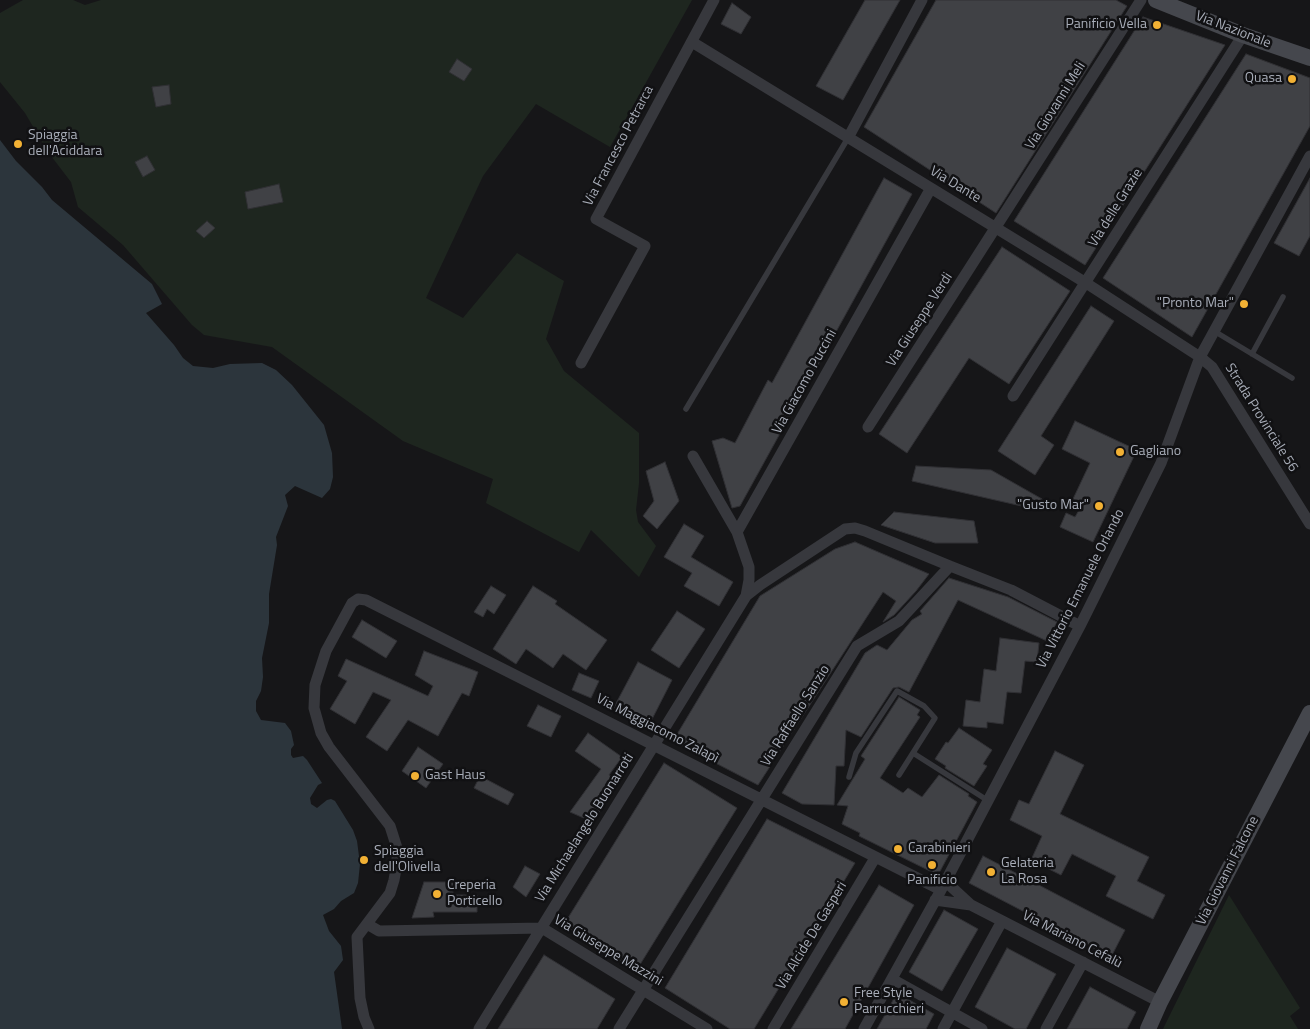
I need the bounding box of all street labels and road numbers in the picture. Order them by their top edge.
street label: Via Nazionale [1193,8,1273,52]
street label: Via Giovanni Meli [1022,59,1090,153]
street label: Via Francesco Petrarca [580,83,658,209]
street label: Via Dante [926,163,984,207]
street label: Via delle Grazie [1085,166,1147,250]
street label: Via Giuseppe Verdi [883,270,957,370]
street label: Via Giacomo Puccini [769,327,841,437]
street label: Strada Provinciale 56 [1221,361,1301,475]
street label: Via Vittorio Emanuele Orlando [1033,506,1129,672]
street label: Via Raffaello Sanzio [758,662,834,770]
street label: Via Maggiacomo Zalapì [593,691,721,767]
street label: Via Michaelangelo Buonarroti [532,750,638,906]
street label: Via Giovanni Falcone [1193,814,1263,928]
street label: Via Alcide De Gasperi [773,879,851,993]
street label: Via Mariano Cefalù [1019,908,1125,972]
street label: Via Giuseppe Mazzini [550,912,666,990]

